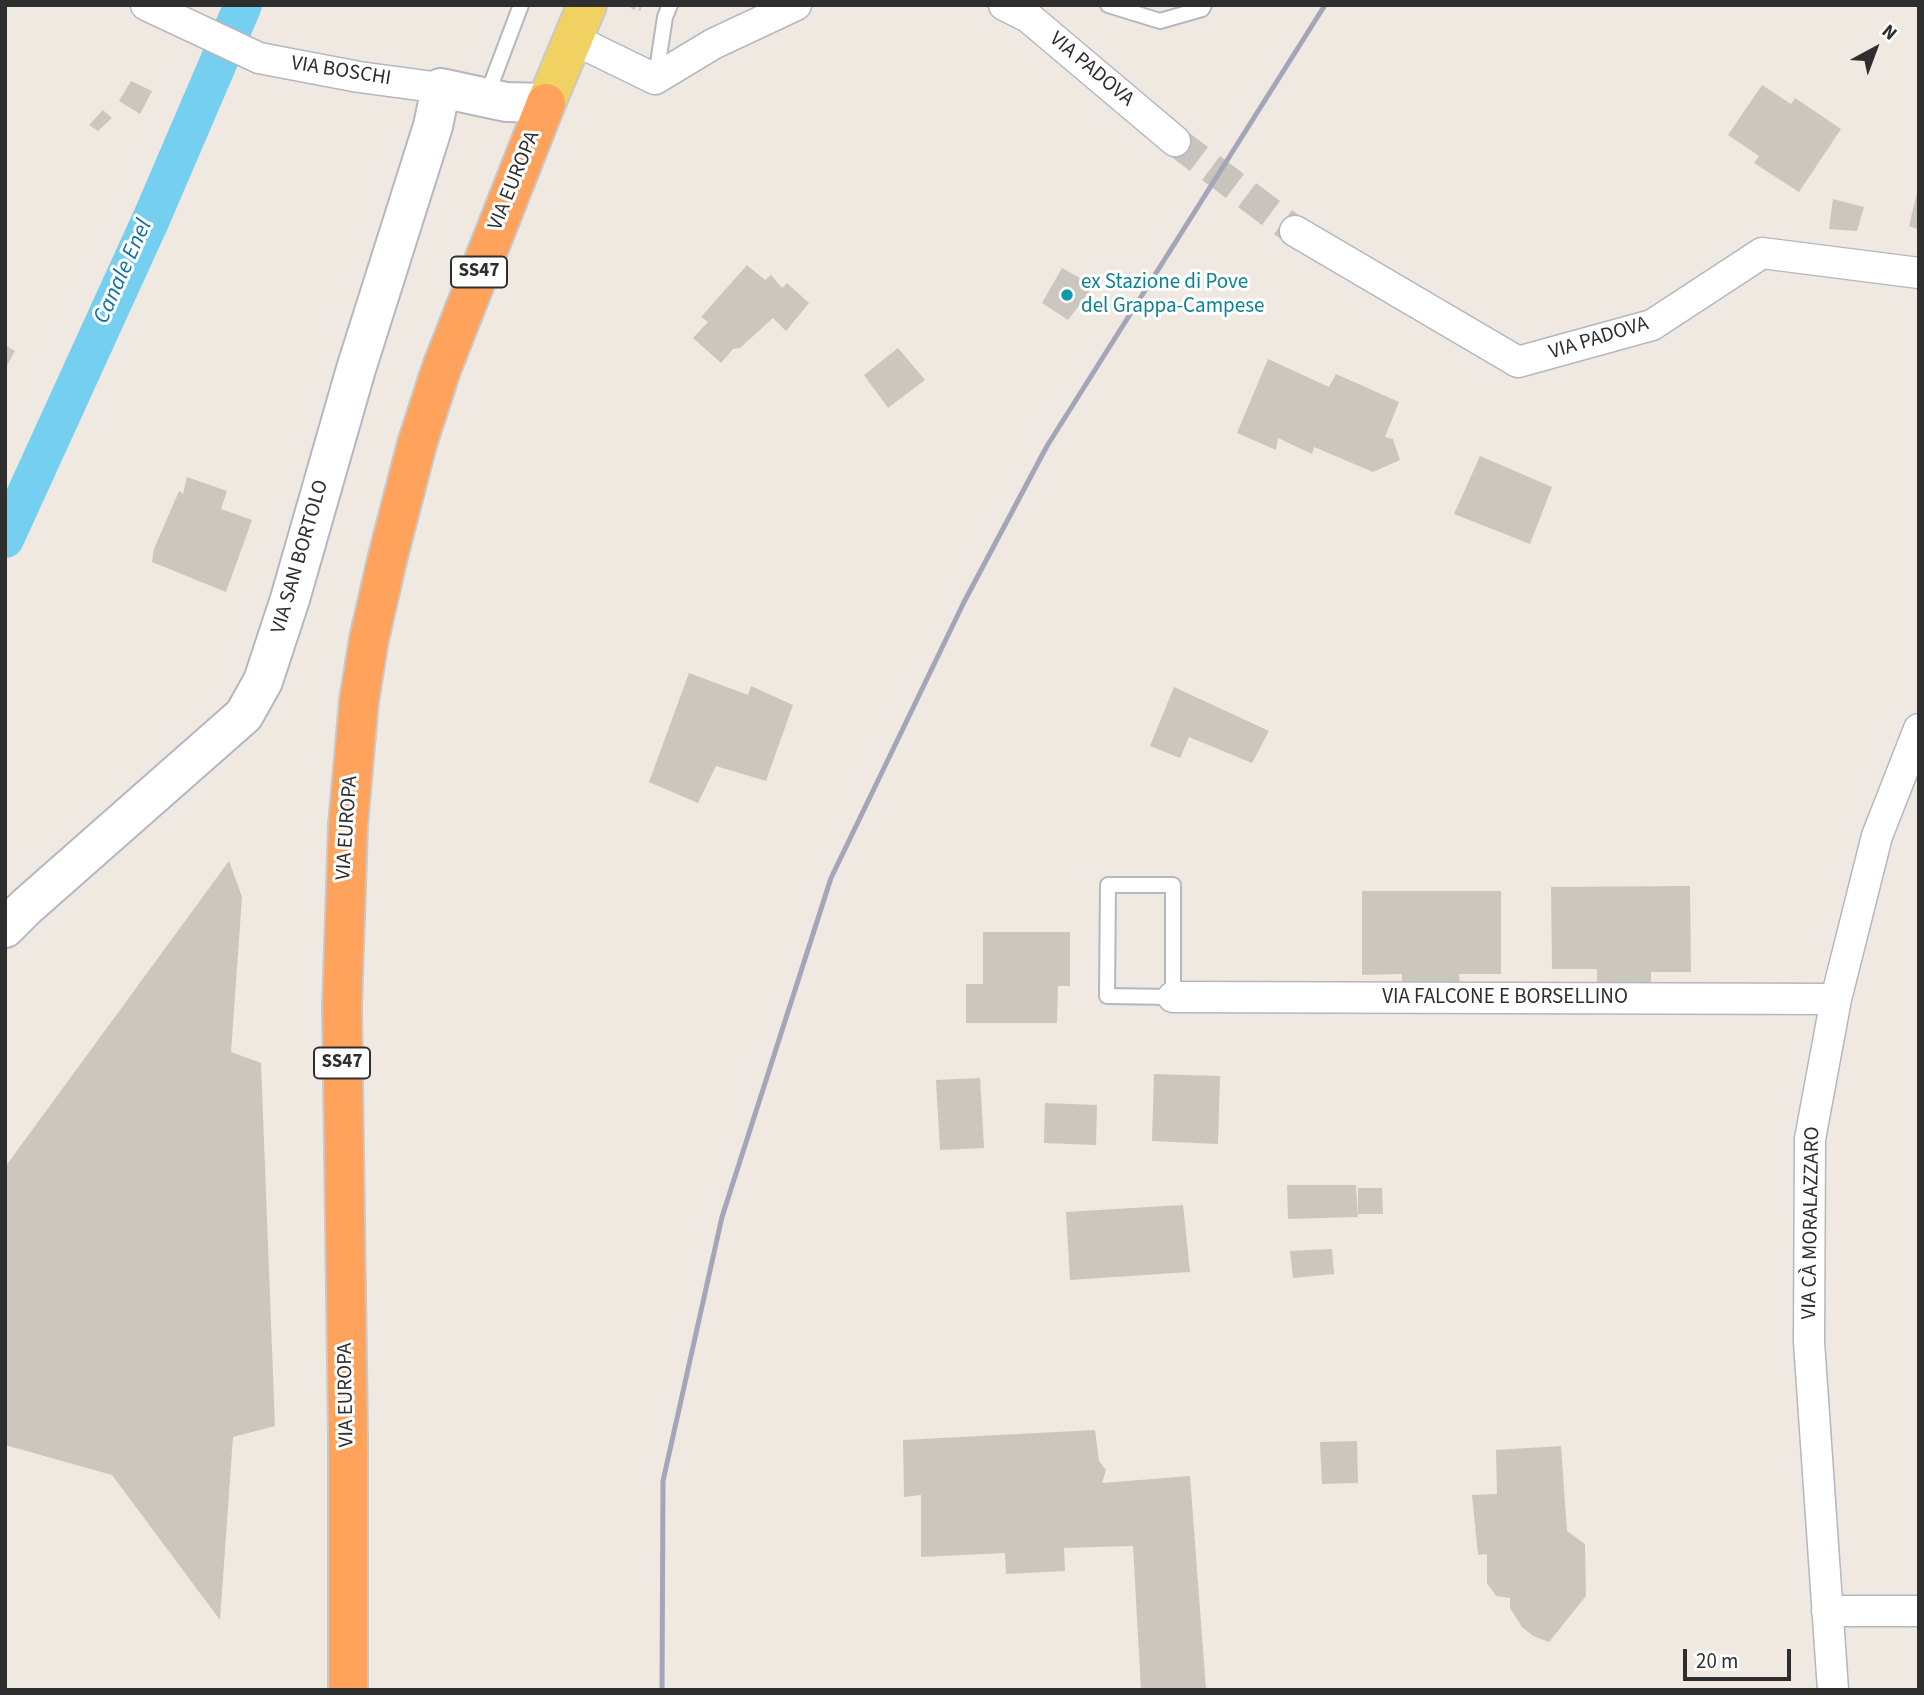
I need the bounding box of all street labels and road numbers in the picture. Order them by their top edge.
street label: VIA PADOVA [1044,27,1138,113]
street label: VIA BOSCHI [289,52,393,92]
street label: VIA EUROPA [484,128,546,234]
road number: SS47 [451,256,507,288]
street label: VIA PADOVA [1546,312,1652,366]
street label: VIA SAN BORTOLO [267,477,335,637]
street label: VIA EUROPA [332,775,364,881]
street label: VIA FALCONE E BORSELLINO [1382,985,1628,1011]
road number: SS47 [314,1048,370,1078]
street label: VIA CÀ MORALAZZARO [1798,1126,1826,1320]
street label: VIA EUROPA [333,1342,361,1448]

